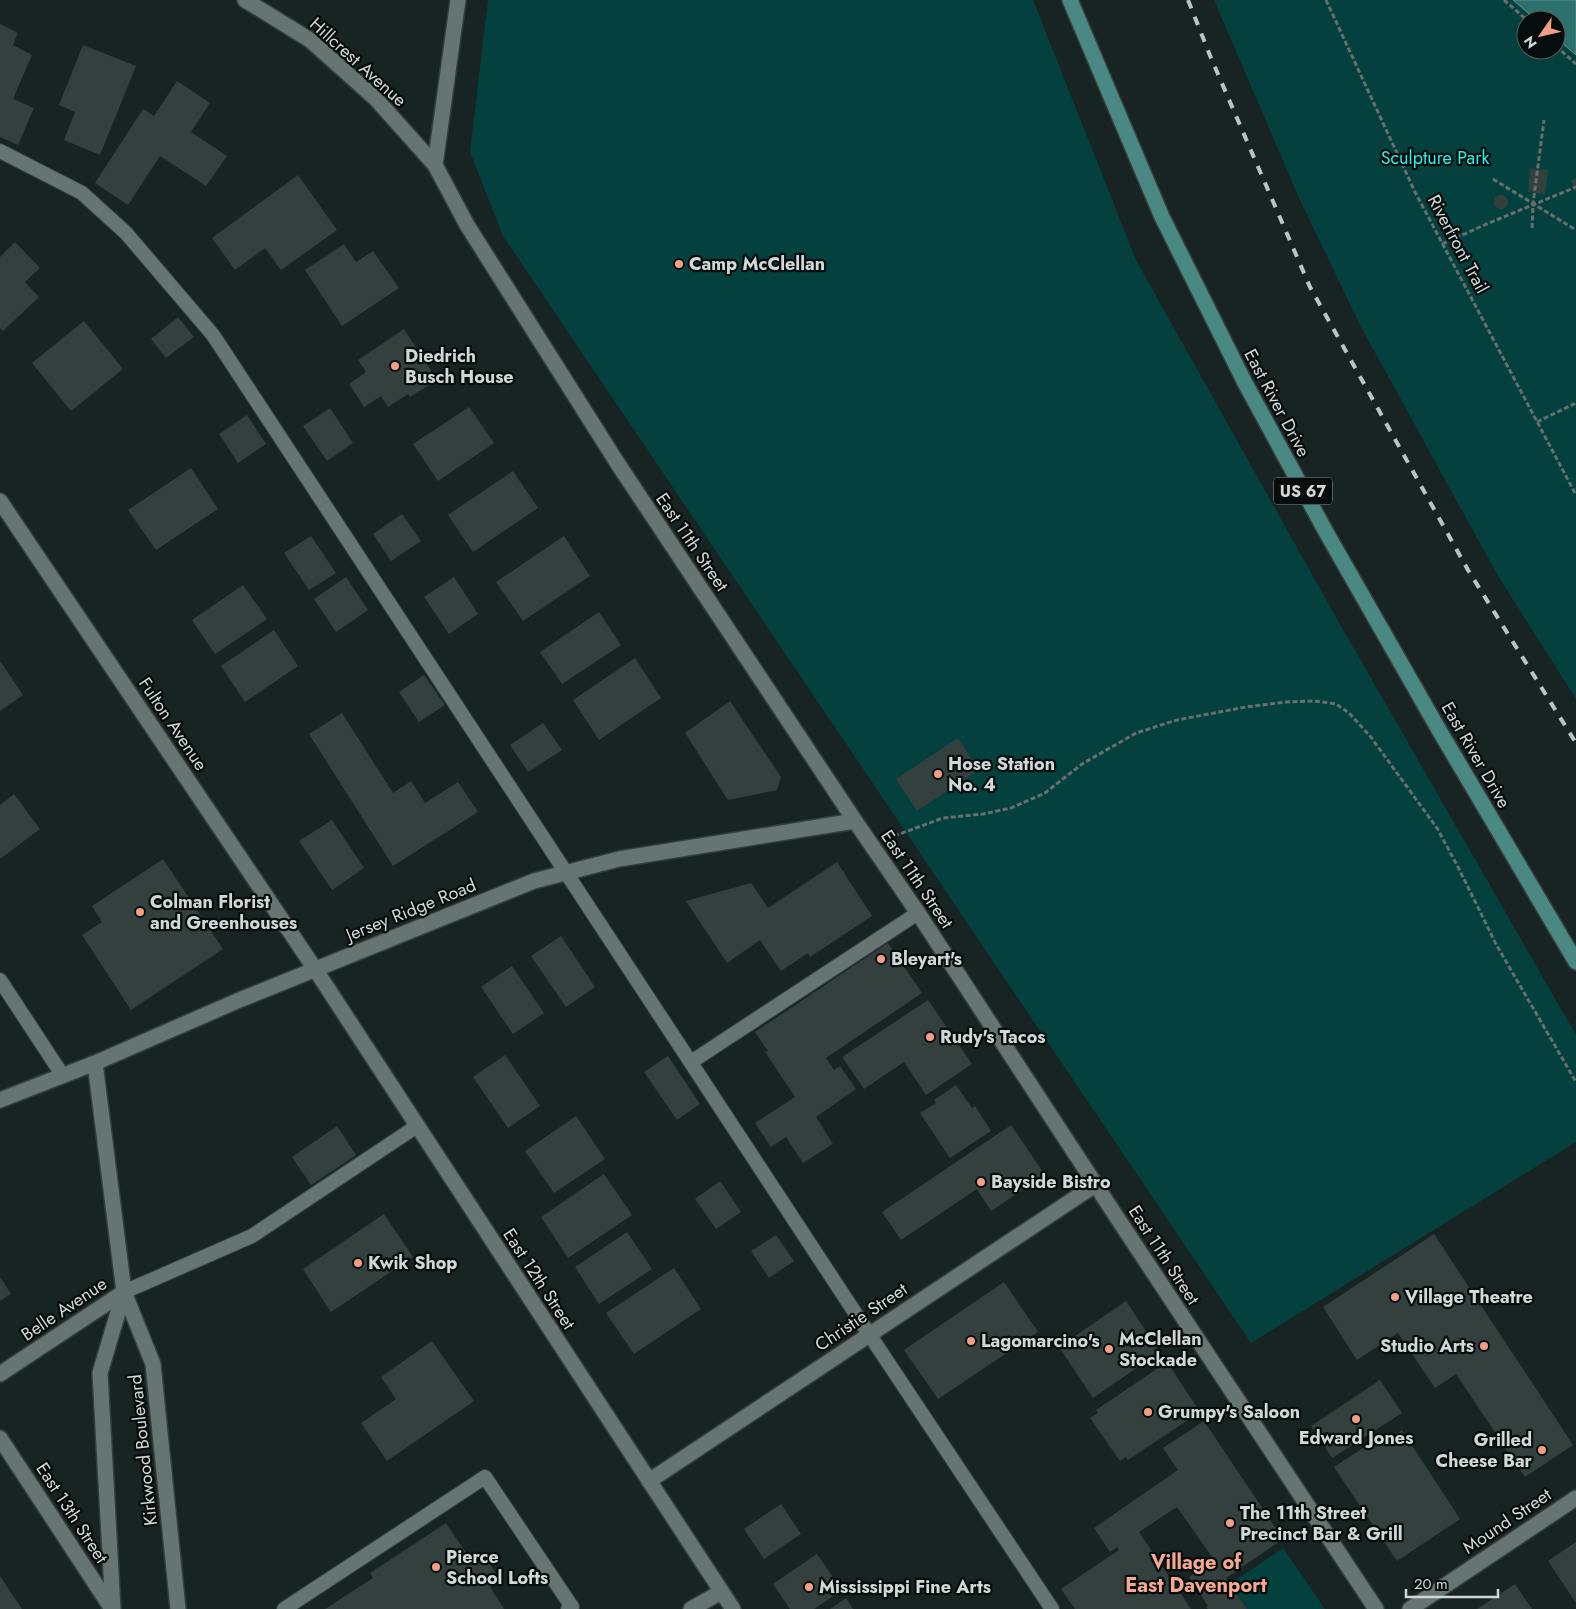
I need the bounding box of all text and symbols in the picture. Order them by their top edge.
north arrow [1516,10,1566,60]
street label: Hillcrest Avenue [304,11,412,113]
text: N [1519,32,1542,52]
park label: Sculpture Park [1381,145,1489,171]
street label: Riverfront Trail [1421,190,1495,298]
place label: Camp McClellan [689,251,825,277]
marker: Camp McClellan [673,258,685,270]
place label: Diedrich Busch House [405,343,514,390]
street label: East River Drive [1238,344,1316,462]
marker: Diedrich Busch House [389,360,401,372]
road number: US 67 [1274,478,1332,504]
street label: East 11th Street [649,488,735,597]
street label: Fulton Avenue [132,672,214,776]
street label: East River Drive [1435,697,1517,813]
place label: Hose Station No. 4 [948,751,1055,798]
marker: Hose Station No. 4 [932,768,944,780]
street label: East 11th Street [874,825,960,934]
street label: Jersey Ridge Road [340,872,480,949]
place label: Colman Florist and Greenhouses [150,889,297,936]
marker: Colman Florist and Greenhouses [134,906,146,918]
place label: Bleyart's [891,946,962,972]
marker: Bleyart's [875,953,887,965]
place label: Rudy's Tacos [940,1024,1046,1050]
marker: Rudy's Tacos [924,1031,936,1043]
place label: Bayside Bistro [991,1169,1111,1195]
marker: Bayside Bistro [975,1176,987,1188]
street label: East 11th Street [1122,1200,1206,1310]
street label: East 12th Street [497,1223,582,1335]
place label: Kwik Shop [368,1250,457,1276]
marker: Kwik Shop [352,1257,364,1269]
street label: Belle Avenue [16,1271,112,1347]
street label: Christie Street [810,1276,913,1358]
place label: Village Theatre [1404,1284,1533,1310]
marker: Village Theatre [1389,1291,1401,1303]
place label: McClellan Stockade [1119,1326,1202,1373]
place label: Lagomarcino's [981,1328,1100,1354]
place label: Studio Arts [1380,1333,1474,1359]
marker: Lagomarcino's [965,1335,977,1347]
marker: Studio Arts [1478,1340,1490,1352]
marker: McClellan Stockade [1103,1343,1115,1355]
street label: Kirkwood Boulevard [122,1373,164,1527]
place label: Grumpy's Saloon [1158,1399,1300,1425]
marker: Grumpy's Saloon [1142,1406,1154,1418]
marker: Edward Jones [1350,1413,1362,1425]
place label: Edward Jones [1299,1425,1413,1451]
place label: Grilled Cheese Bar [1436,1427,1533,1474]
marker: Grilled Cheese Bar [1536,1444,1548,1456]
street label: East 13th Street [30,1457,115,1569]
street label: Mound Street [1457,1481,1557,1560]
place label: The 11th Street Precinct Bar & Grill [1240,1500,1403,1547]
marker: The 11th Street Precinct Bar & Grill [1224,1517,1236,1529]
place label: Pierce School Lofts [446,1544,548,1591]
district label: Village of East Davenport [1125,1548,1267,1600]
marker: Pierce School Lofts [430,1561,442,1573]
scale bar [1406,1566,1498,1598]
text: 20 m [1414,1573,1448,1595]
place label: Mississippi Fine Arts [819,1574,991,1600]
marker: Mississippi Fine Arts [803,1581,815,1593]

